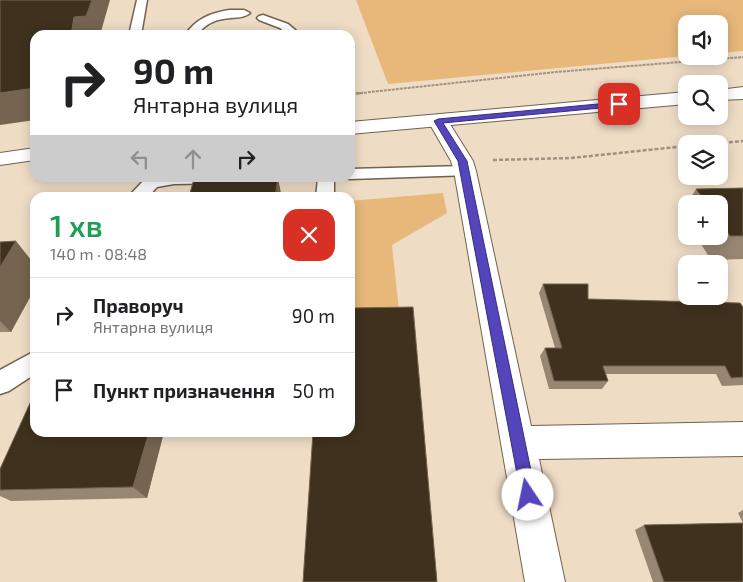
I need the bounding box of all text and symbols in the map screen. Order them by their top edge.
map controls [678,15,728,305]
button: sound [678,15,728,65]
text: 90 m [133,49,214,91]
icon: right [50,50,115,115]
button: search [678,75,728,125]
pin [598,83,640,125]
icon: arrive [605,90,633,118]
text: Янтарна вулиця [133,91,298,117]
button: layers [678,135,728,185]
icon: left [126,145,154,173]
icon: ahead [179,145,207,173]
icon: right [232,145,260,173]
button: + [678,195,728,245]
text: 1 хв [50,207,103,243]
button: close [283,209,335,261]
text: 140 m · 08:48 [50,244,147,263]
button: − [678,255,728,305]
text: Праворуч [93,294,184,317]
icon: right [50,301,78,329]
text: 90 m [292,304,335,327]
text: Янтарна вулиця [93,317,213,336]
icon: arrive [50,376,78,404]
text: Пункт призначення [93,379,275,402]
text: 50 m [292,379,335,402]
position arrow [501,468,553,520]

